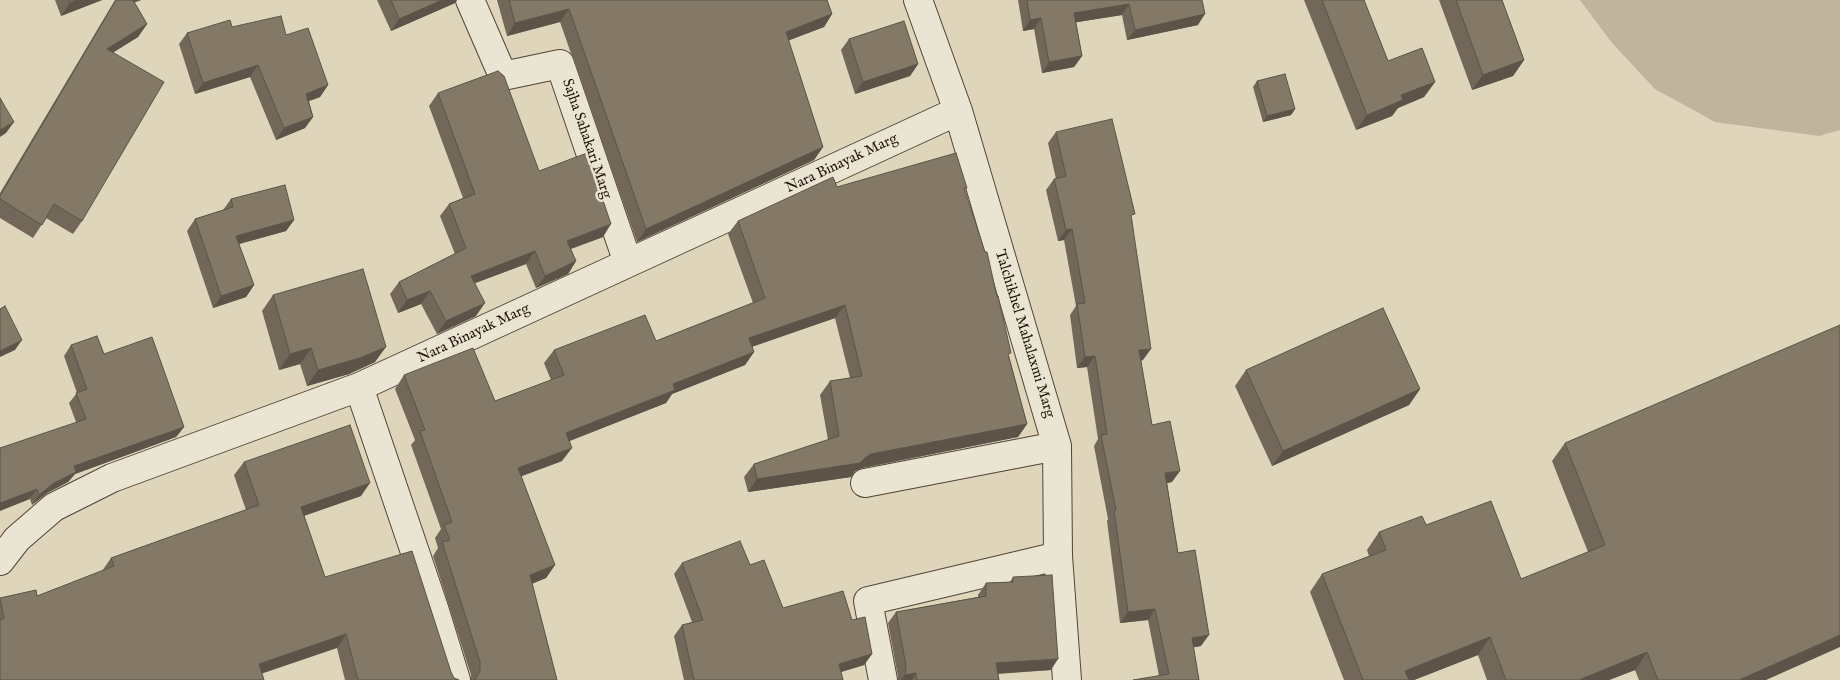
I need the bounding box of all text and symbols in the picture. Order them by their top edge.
street label: Sajha Sahakari Marg [557,77,615,201]
street label: Nara Binayak Marg [783,130,901,198]
street label: Talchikhel Mahalaxmi Marg [990,248,1058,420]
street label: Nara Binayak Marg [415,300,533,368]

